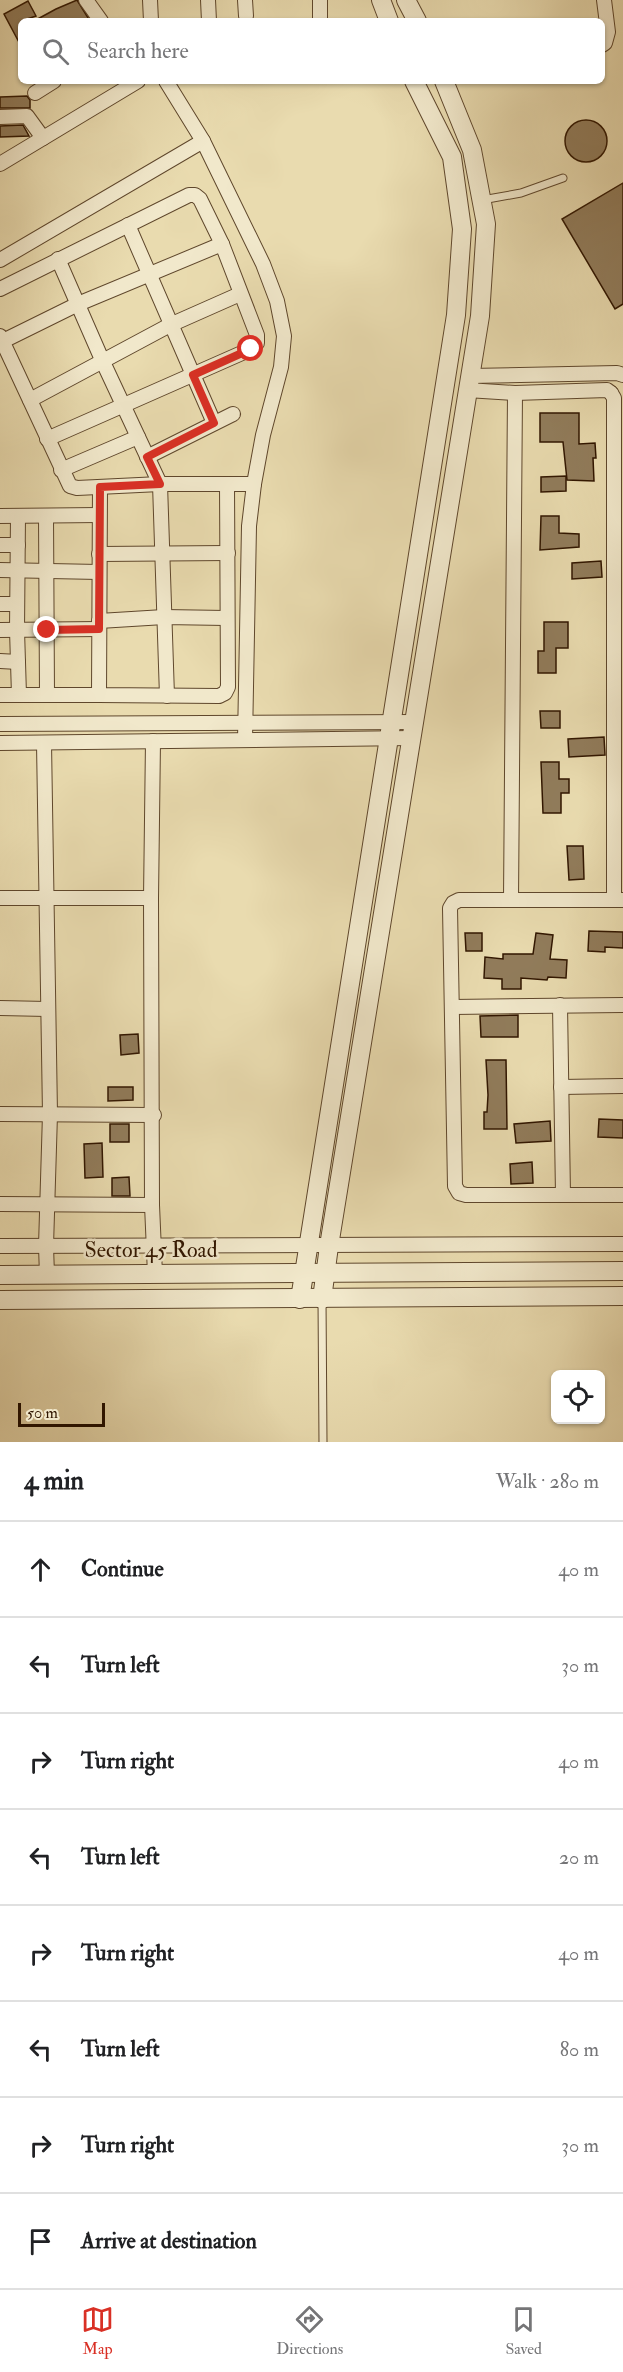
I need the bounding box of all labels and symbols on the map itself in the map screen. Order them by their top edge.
route start [237,335,263,361]
route end [33,616,59,642]
street label: Sector 45 Road [85,1236,218,1264]
scale bar [18,1400,105,1428]

